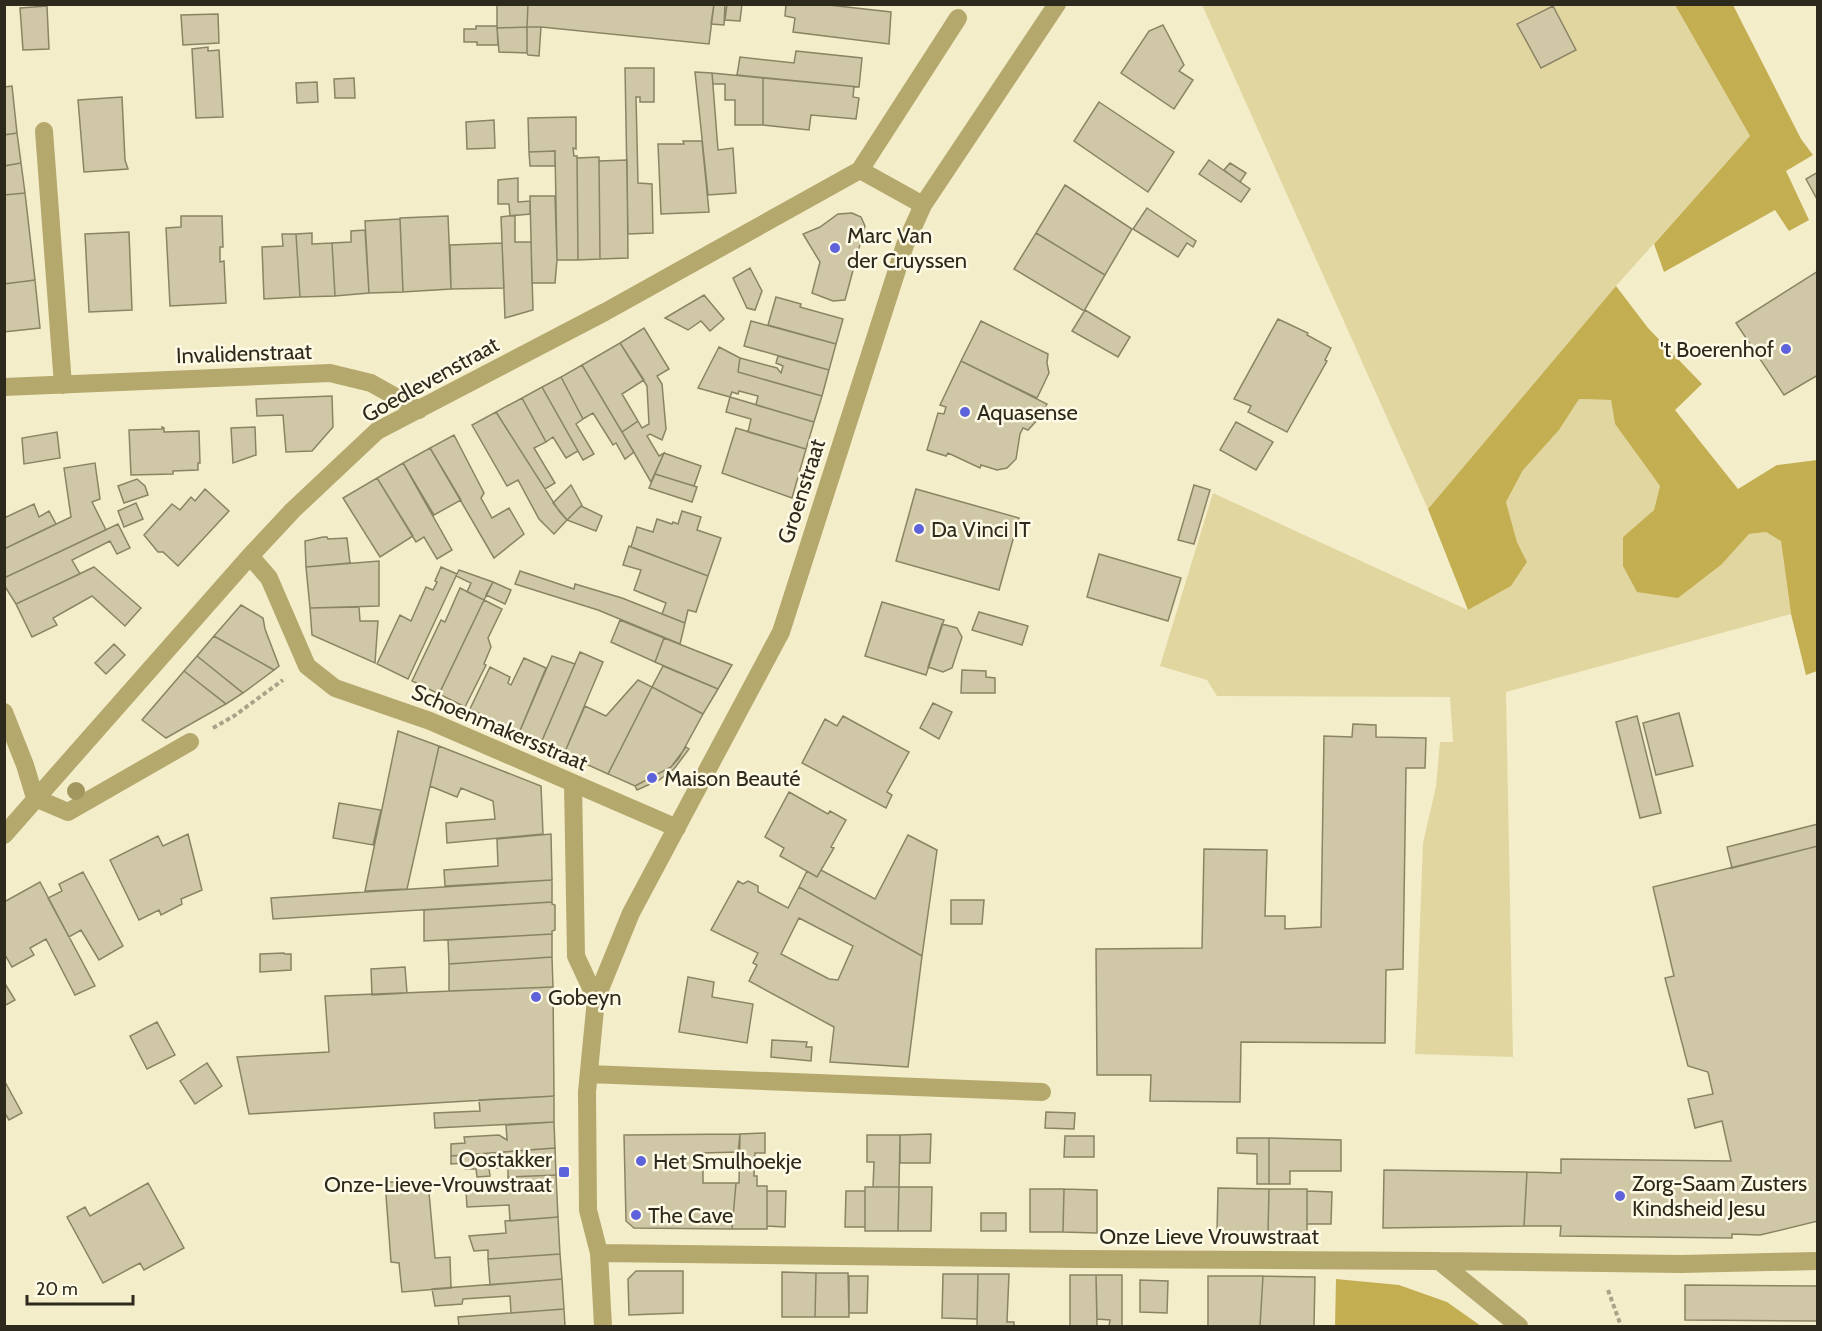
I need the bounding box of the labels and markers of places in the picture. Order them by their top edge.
place label: Marc Van der Cruyssen [847,222,967,274]
marker: Marc Van der Cruyssen [828,241,842,255]
place label: 't Boerenhof [1660,336,1774,363]
marker: 't Boerenhof [1779,342,1793,356]
place label: Aquasense [977,399,1078,426]
marker: Aquasense [958,405,972,419]
place label: Da Vinci IT [931,516,1031,543]
marker: Da Vinci IT [912,522,926,536]
place label: Maison Beauté [664,765,801,792]
marker: Maison Beauté [645,771,659,785]
place label: Gobeyn [548,984,622,1011]
marker: Gobeyn [529,990,543,1004]
place label: Oostakker Onze-Lieve-Vrouwstraat [324,1146,553,1198]
place label: Het Smulhoekje [653,1148,802,1175]
marker: Het Smulhoekje [634,1154,648,1168]
marker: Oostakker Onze-Lieve-Vrouwstraat [557,1165,571,1179]
place label: Zorg-Saam Zusters Kindsheid Jesu [1632,1170,1807,1222]
marker: Zorg-Saam Zusters Kindsheid Jesu [1613,1189,1627,1203]
place label: The Cave [648,1202,733,1229]
marker: The Cave [629,1208,643,1222]

